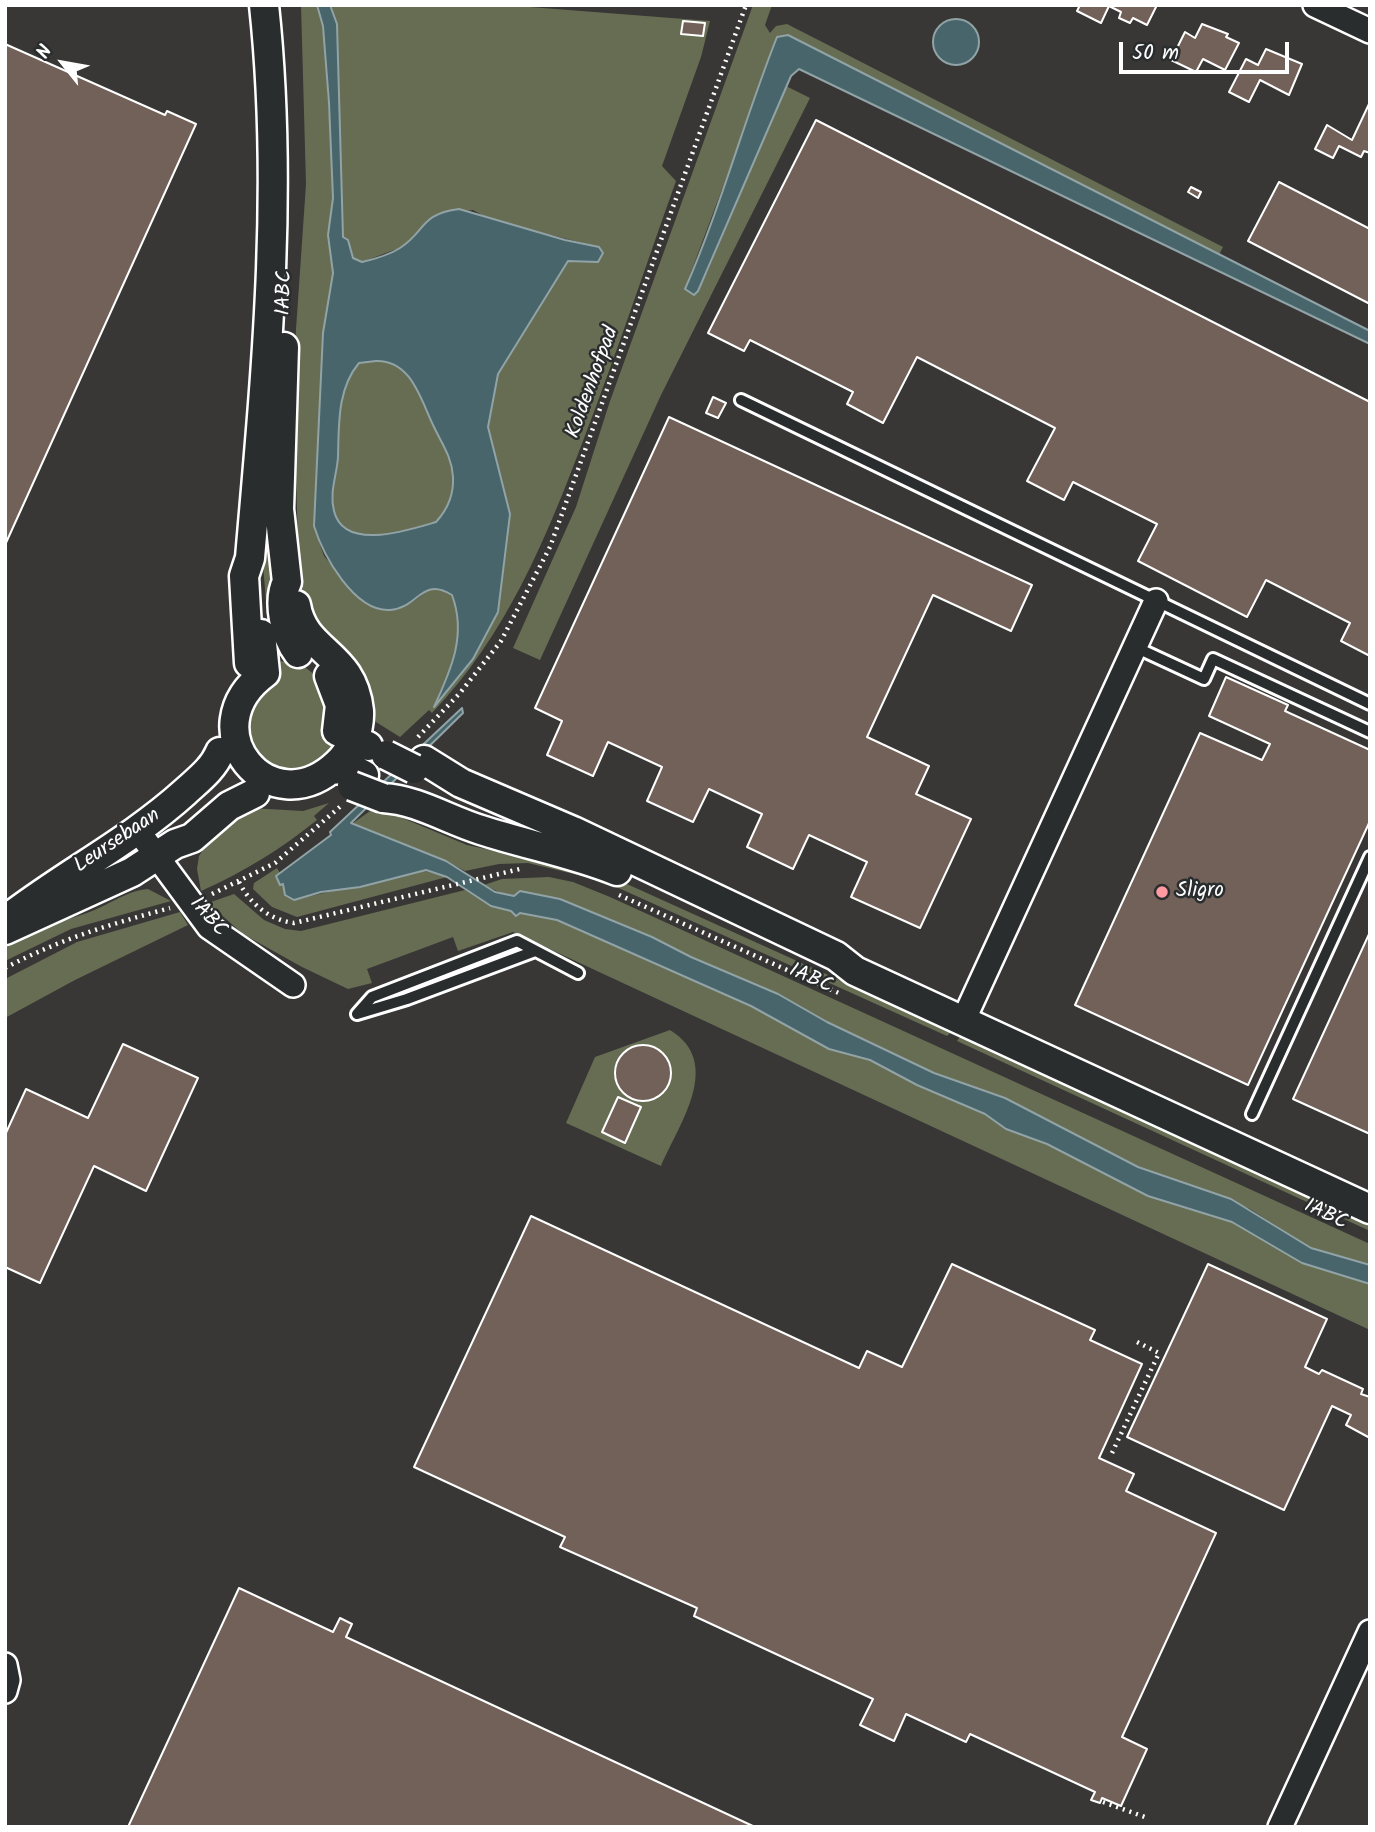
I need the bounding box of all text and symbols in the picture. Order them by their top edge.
north arrow [28,28,98,98]
scale bar [1123,28,1293,72]
text: 50 m [1132,37,1179,70]
text: N [29,39,61,65]
street label: IABC [273,270,299,316]
street label: Koldenhofpad [562,324,626,442]
street label: Leursebaan [70,804,166,880]
place label: Sligro [1176,879,1224,905]
marker: Sligro [1154,884,1170,900]
street label: IABC [183,893,231,943]
street label: IABC [784,959,836,1001]
street label: IABC [1299,1195,1351,1237]

